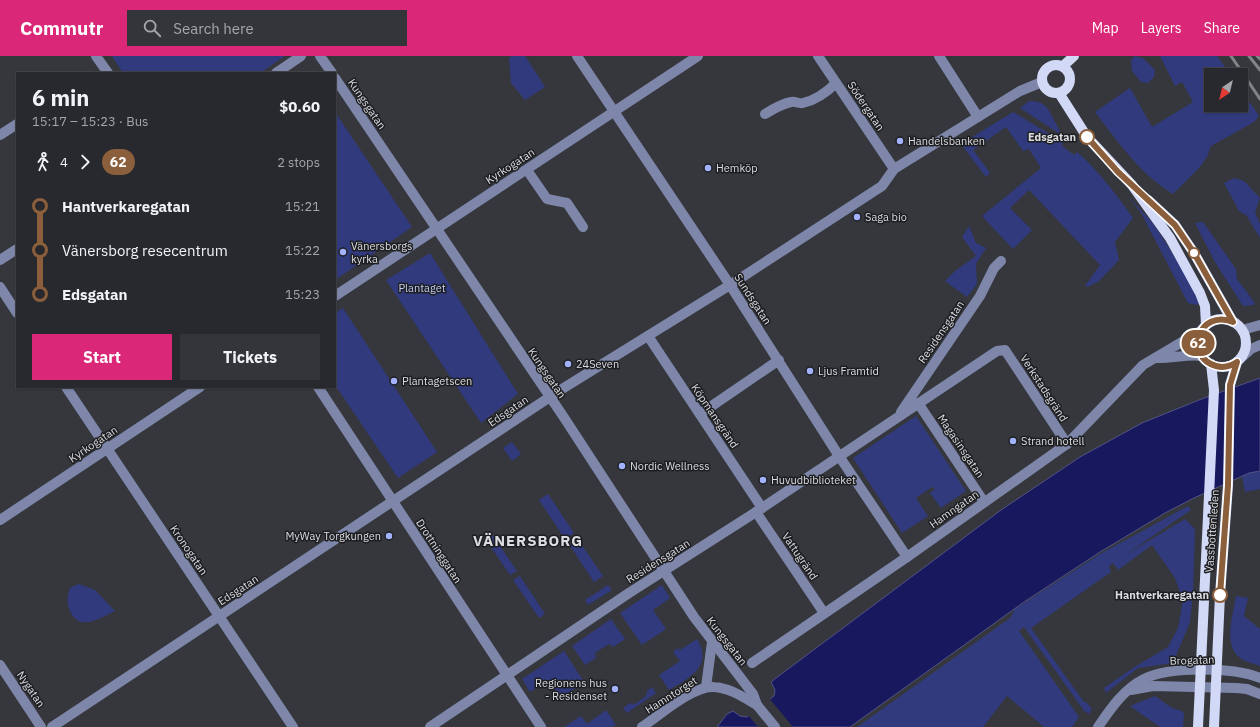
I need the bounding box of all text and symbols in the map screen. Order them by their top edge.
search box [127,10,407,46]
text: Commutr [20,16,103,40]
icon: search [141,17,163,39]
text: Search here [173,19,254,38]
text: Map [1092,19,1119,37]
text: Layers [1141,19,1182,37]
text: Share [1204,19,1240,37]
north arrow [1204,68,1248,112]
map controls [1204,68,1248,112]
street label: Kungsgatan [345,76,389,132]
street label: Södergatan [844,79,888,133]
text: 6 min [32,83,89,112]
text: $0.60 [279,97,320,116]
text: 15:17 – 15:23 · Bus [32,113,148,130]
marker: Edsgatan [1079,129,1095,145]
place label: Edsgatan [1028,130,1076,144]
place label: Handelsbanken [908,134,985,148]
marker: Handelsbanken [895,136,905,146]
street label: Kyrkogatan [483,145,537,187]
icon: walk [32,151,54,173]
icon: forward [74,151,96,173]
text: 62 [110,153,127,171]
text: 4 [60,154,68,171]
text: 2 stops [277,154,320,171]
place label: Hemköp [716,161,758,175]
marker: Hemköp [703,163,713,173]
text: Hantverkaregatan [62,197,190,216]
text: 15:21 [285,198,320,215]
place label: Saga bio [865,210,907,224]
marker: Saga bio [852,212,862,222]
place label: Vänersborgs kyrka [351,239,412,266]
text: Vänersborg resecentrum [62,241,228,260]
text: 15:22 [285,242,320,259]
marker: Vänersborgs kyrka [338,247,348,257]
unlabelled marker [1188,247,1200,259]
street label: Sundsgatan [731,271,775,327]
park label: Plantaget [398,281,446,295]
text: Edsgatan [62,285,128,304]
text: 15:23 [285,286,320,303]
street label: Residensgatan [915,298,967,366]
line badge: 62 [1180,330,1216,356]
button: Start [32,334,172,380]
button: Tickets [180,334,320,380]
text: 62 [1190,334,1206,352]
street label: Kungsgatan [525,345,569,401]
street label: Verkstadsgränd [1017,352,1071,424]
place label: 24Seven [576,357,619,371]
marker: 24Seven [563,359,573,369]
place label: Ljus Framtid [818,364,879,378]
marker: Ljus Framtid [805,366,815,376]
place label: Plantagetscen [402,374,472,388]
marker: Plantagetscen [389,376,399,386]
street label: Köpmansgränd [688,381,742,451]
street label: Edsgatan [485,392,531,430]
street label: Magasinsgatan [935,412,987,480]
street label: Kyrkogatan [66,423,120,465]
place label: Strand hotell [1021,434,1085,448]
marker: Strand hotell [1008,436,1018,446]
place label: Nordic Wellness [630,459,710,473]
marker: Nordic Wellness [617,461,627,471]
place label: Huvudbiblioteket [771,473,856,487]
marker: Huvudbiblioteket [758,475,768,485]
street label: Hamngatan [927,487,981,531]
street label: Vassbottenleden [1202,489,1222,573]
street label: Drottninggatan [413,516,465,586]
street label: Kronogatan [167,522,211,578]
place label: MyWay Torgkungen [285,529,381,543]
street label: Vattugränd [779,530,821,582]
marker: MyWay Torgkungen [384,531,394,541]
district label: VÄNERSBORG [473,531,583,550]
street label: Residensgatan [624,536,692,586]
street label: Edsgatan [215,572,261,608]
marker: Hantverkaregatan [1212,587,1228,603]
place label: Hantverkaregatan [1115,588,1209,602]
street label: Kungsgatan [704,614,750,668]
street label: Brogatan [1169,652,1215,668]
street label: Nygatan [14,668,48,710]
street label: Hamntorget [642,673,700,717]
place label: Regionens hus - Residenset [535,676,607,703]
marker: Regionens hus - Residenset [610,684,620,694]

